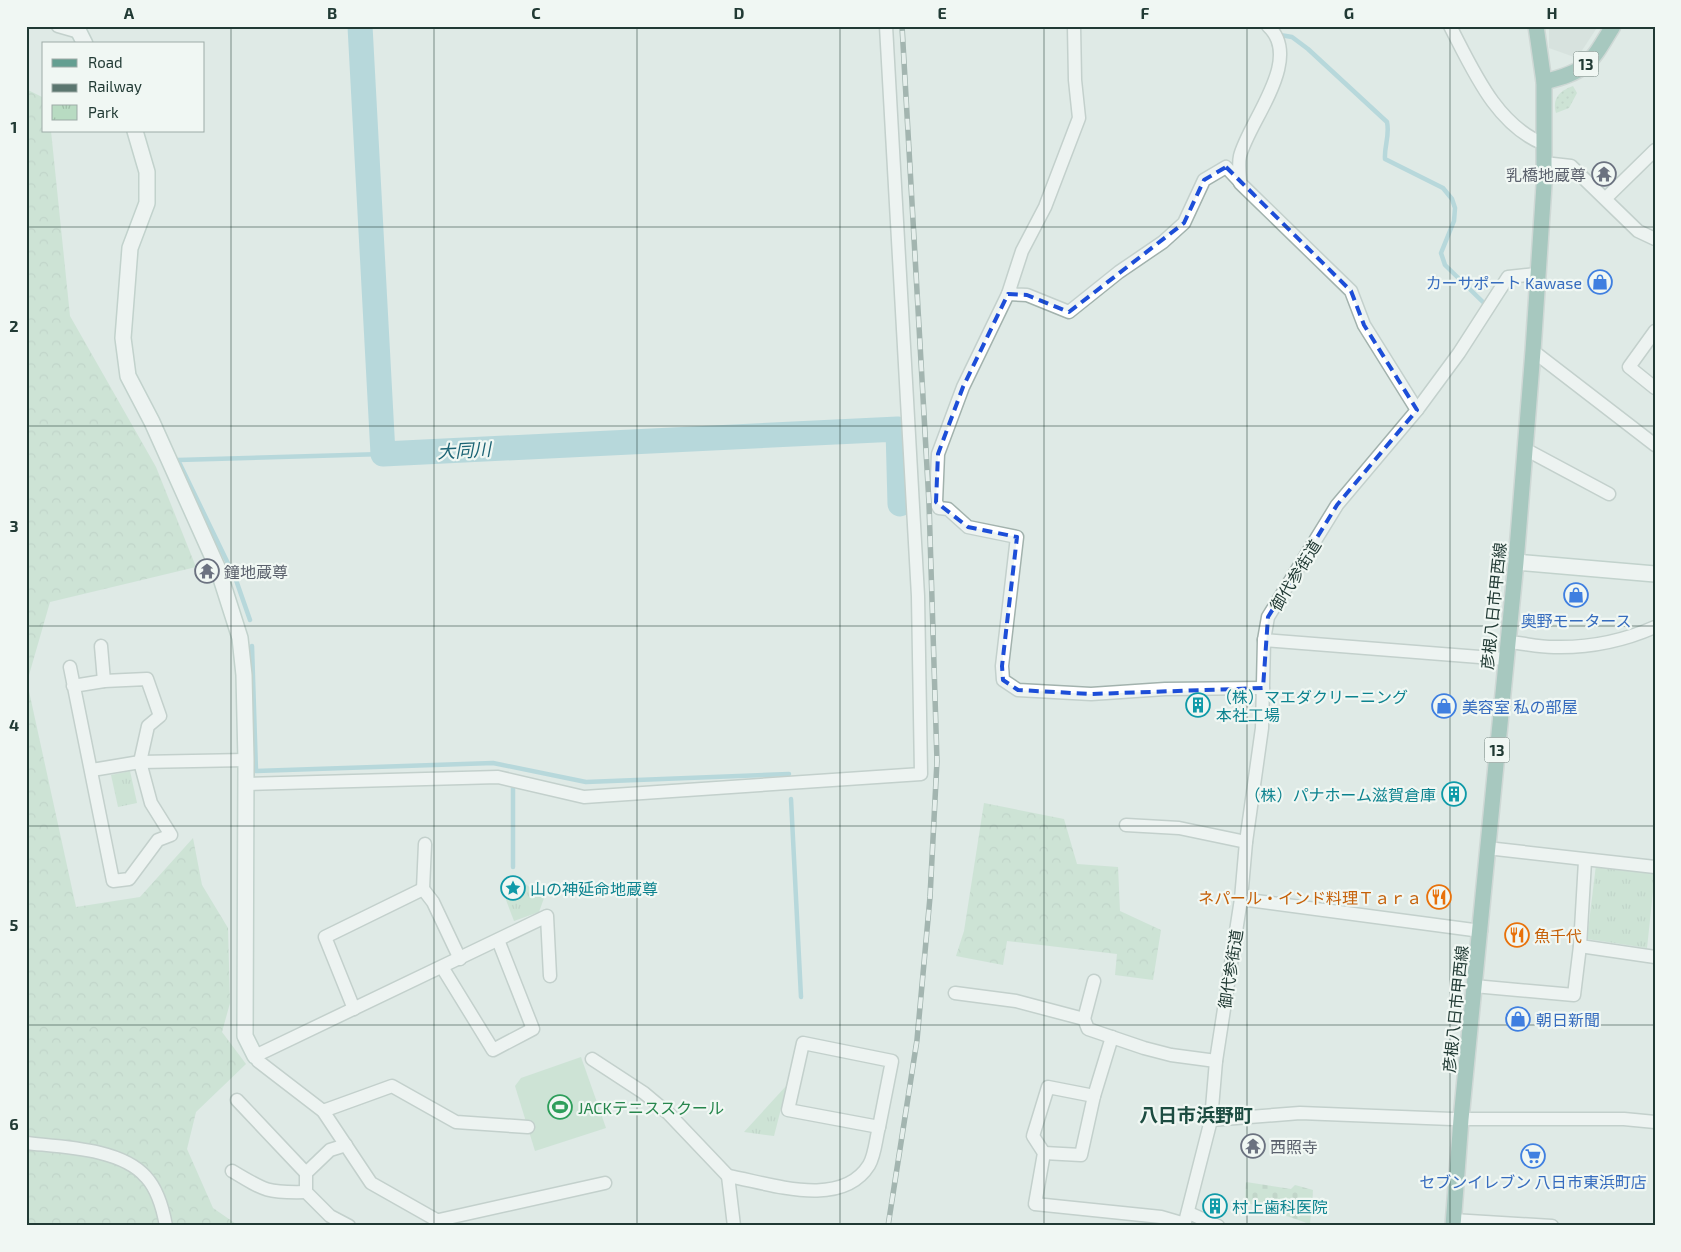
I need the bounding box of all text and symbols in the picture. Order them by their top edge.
text: A [124,3,135,22]
text: B [327,3,337,22]
text: C [531,3,541,22]
text: D [734,3,745,22]
text: E [937,3,947,22]
text: F [1141,3,1150,22]
text: G [1344,3,1354,22]
text: H [1546,3,1558,22]
legend [42,42,205,132]
road number: 13 [1574,52,1598,76]
text: Road [88,53,123,71]
text: Railway [88,77,142,95]
text: Park [88,103,119,121]
text: 1 [11,117,17,136]
temple icon: 乳橋地蔵尊 [1591,161,1617,187]
place label: 乳橋地蔵尊 [1506,165,1586,184]
shop icon: カーサポート Kawase [1587,269,1613,295]
place label: カーサポート Kawase [1426,273,1582,292]
text: 2 [9,316,19,335]
water label: 大同川 [436,437,494,462]
text: 3 [9,516,19,535]
street label: 御代参街道 [1266,536,1324,614]
street label: 彦根八日市甲西線 [1477,541,1509,671]
temple icon: 鐘地蔵尊 [194,558,220,584]
place label: 鐘地蔵尊 [224,562,288,581]
shop icon: 奥野モータース [1563,582,1589,608]
place label: 奥野モータース [1520,611,1632,630]
place label: （株）マエダクリーニング 本社工場 [1216,687,1408,724]
building icon: （株）マエダクリーニング 本社工場 [1185,692,1211,718]
shop icon: 美容室 私の部屋 [1431,693,1457,719]
place label: 美容室 私の部屋 [1462,697,1578,716]
text: 4 [9,715,19,734]
road number: 13 [1484,738,1510,762]
building icon: （株）パナホーム滋賀倉庫 [1441,781,1467,807]
place label: （株）パナホーム滋賀倉庫 [1244,785,1436,804]
place icon: 山の神延命地蔵尊 [500,875,526,901]
place label: 山の神延命地蔵尊 [530,879,658,898]
restaurant icon: ネパール・インド料理Ｔａｒａ [1426,884,1452,910]
place label: ネパール・インド料理Ｔａｒａ [1198,888,1422,907]
text: 5 [10,915,19,934]
restaurant icon: 魚千代 [1504,922,1530,948]
place label: 魚千代 [1534,926,1582,945]
street label: 御代参街道 [1214,928,1246,1010]
street label: 彦根八日市甲西線 [1439,944,1471,1074]
shop icon: 朝日新聞 [1505,1006,1531,1032]
place label: 朝日新聞 [1536,1010,1600,1029]
sports icon: JACKテニススクール [547,1094,573,1120]
place label: JACKテニススクール [578,1098,724,1117]
district label: 八日市浜野町 [1139,1103,1253,1126]
text: 6 [9,1114,19,1133]
temple icon: 西照寺 [1240,1133,1266,1159]
place label: 西照寺 [1270,1137,1318,1156]
supermarket icon: セブンイレブン 八日市東浜町店 [1520,1143,1546,1169]
place label: セブンイレブン 八日市東浜町店 [1419,1172,1647,1191]
building icon: 村上歯科医院 [1202,1193,1228,1219]
place label: 村上歯科医院 [1232,1197,1328,1216]

